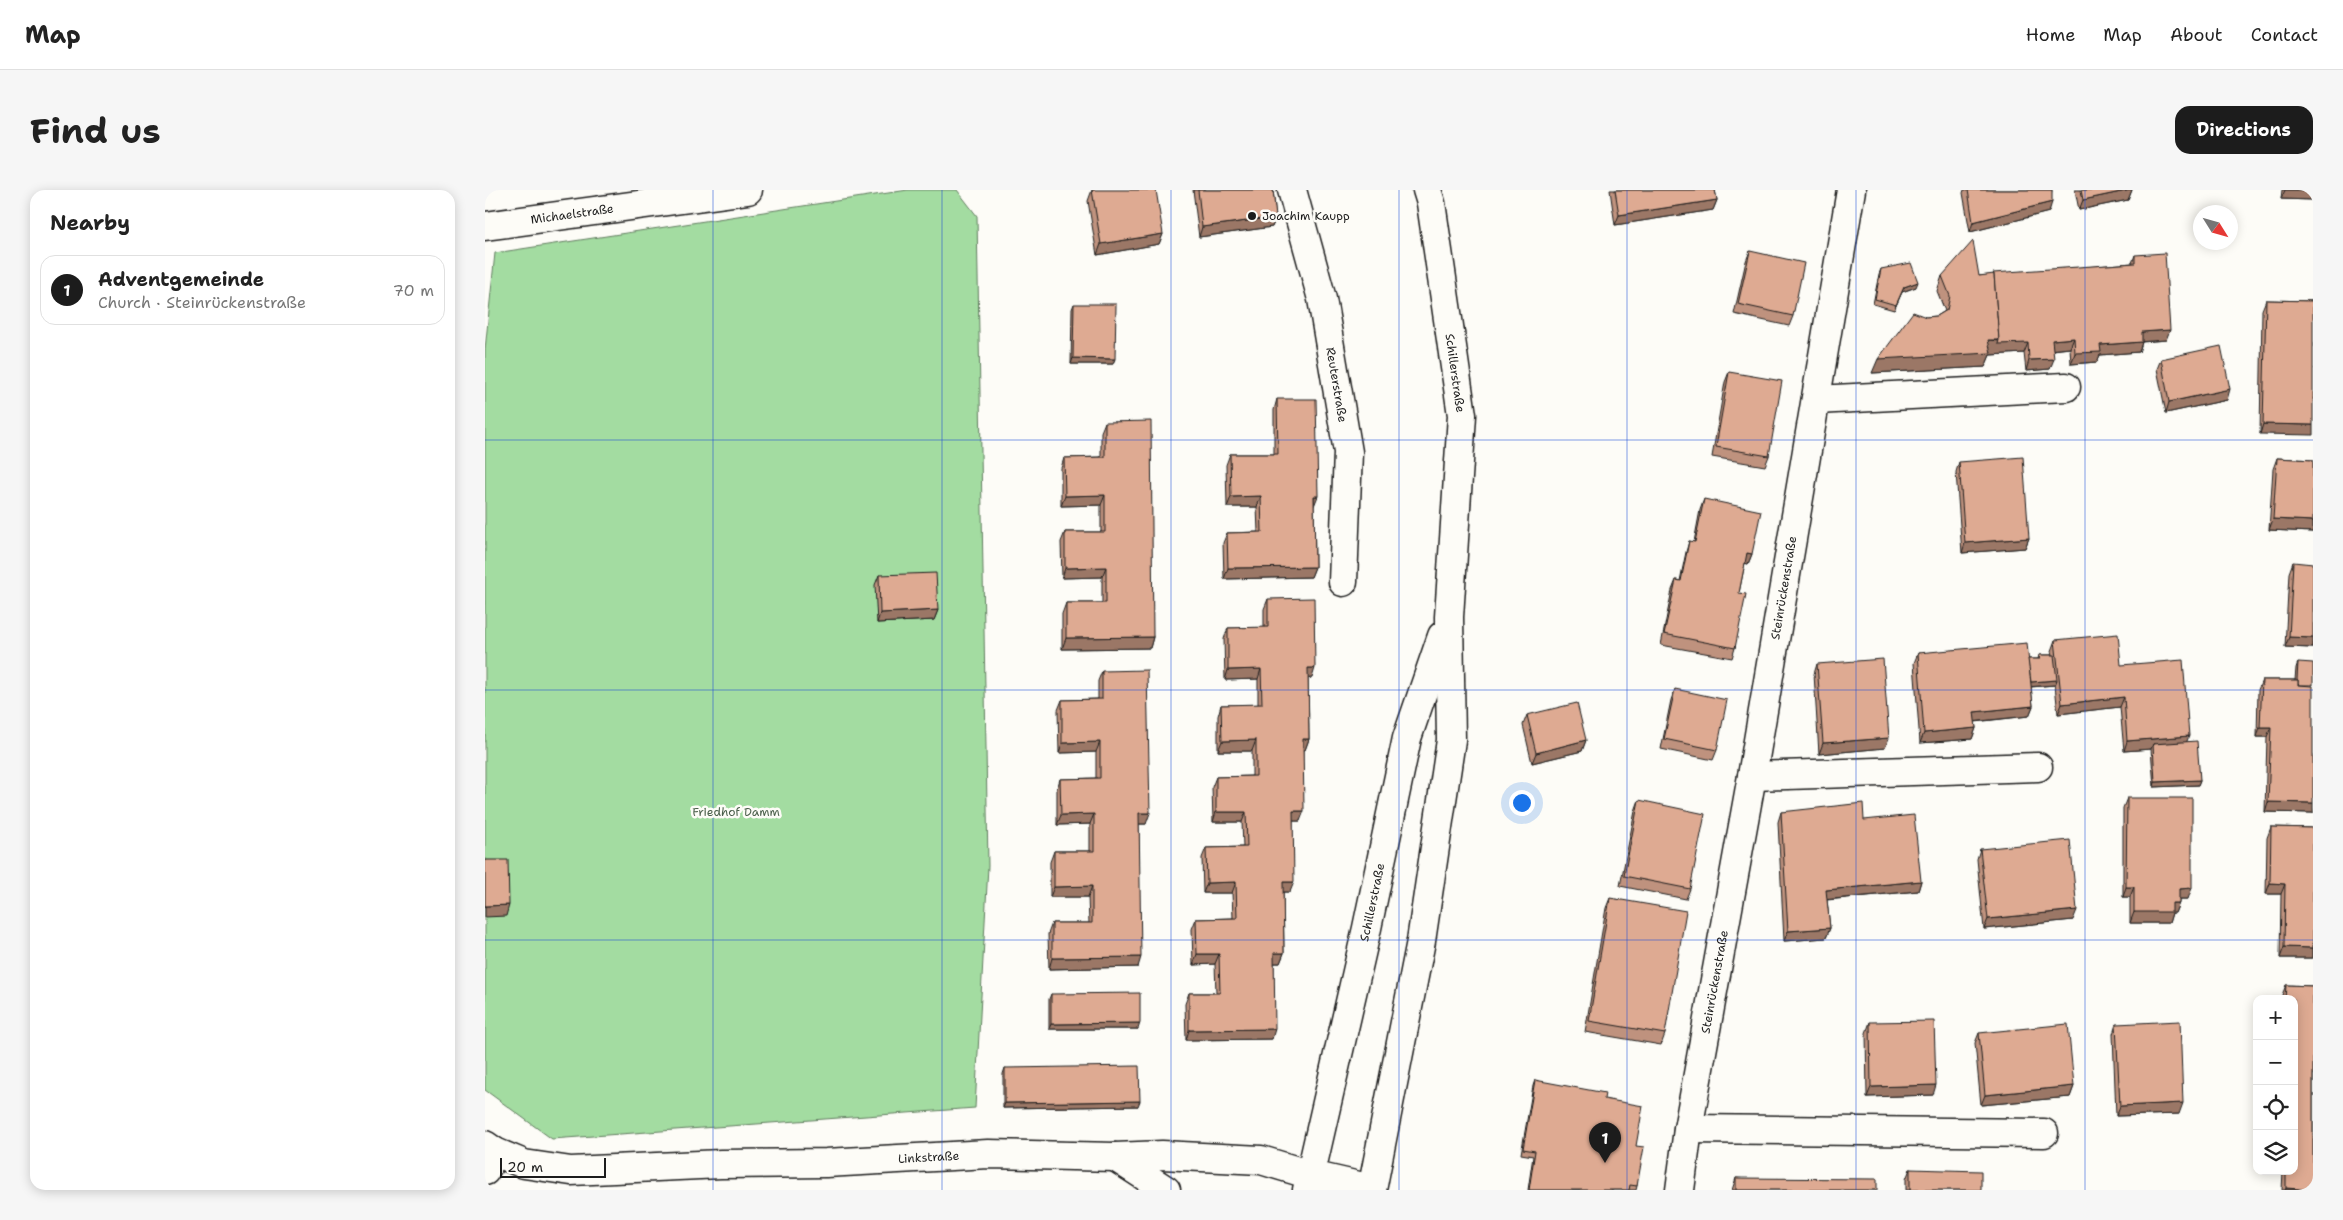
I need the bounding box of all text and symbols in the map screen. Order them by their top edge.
text: Map [25,19,81,51]
text: Home [2026,23,2075,47]
text: Map [2103,23,2142,47]
text: About [2170,23,2223,47]
text: Contact [2251,23,2318,47]
button: Directions [2175,106,2313,154]
text: Find us [30,107,161,154]
street label: Michaelstraße [530,200,615,228]
north arrow [2193,205,2238,250]
place label: Joachim Kaupp [1262,208,1350,224]
text: Nearby [50,209,130,237]
marker: Joachim Kaupp [1246,210,1258,222]
text: Adventgemeinde [98,267,264,292]
text: 1 [63,280,71,301]
text: 70 m [393,280,434,301]
text: Church · Steinrückenstraße [98,292,306,313]
street label: Schillerstraße [1442,332,1468,414]
street label: Reuterstraße [1322,346,1351,424]
street label: Steinrückenstraße [1767,535,1800,641]
your location [1509,790,1535,816]
park label: Friedhof Damm [692,804,780,820]
street label: Schillerstraße [1356,862,1388,943]
street label: Steinrückenstraße [1697,929,1732,1035]
map controls [2253,995,2298,1175]
button: + [2253,995,2298,1040]
button: − [2253,1040,2298,1085]
button: locate [2253,1085,2298,1130]
pin: 1 [1589,1122,1621,1163]
button: layers [2253,1130,2298,1175]
street label: Linkstraße [897,1148,960,1167]
scale bar [500,1155,606,1178]
text: 20 m [507,1158,543,1176]

